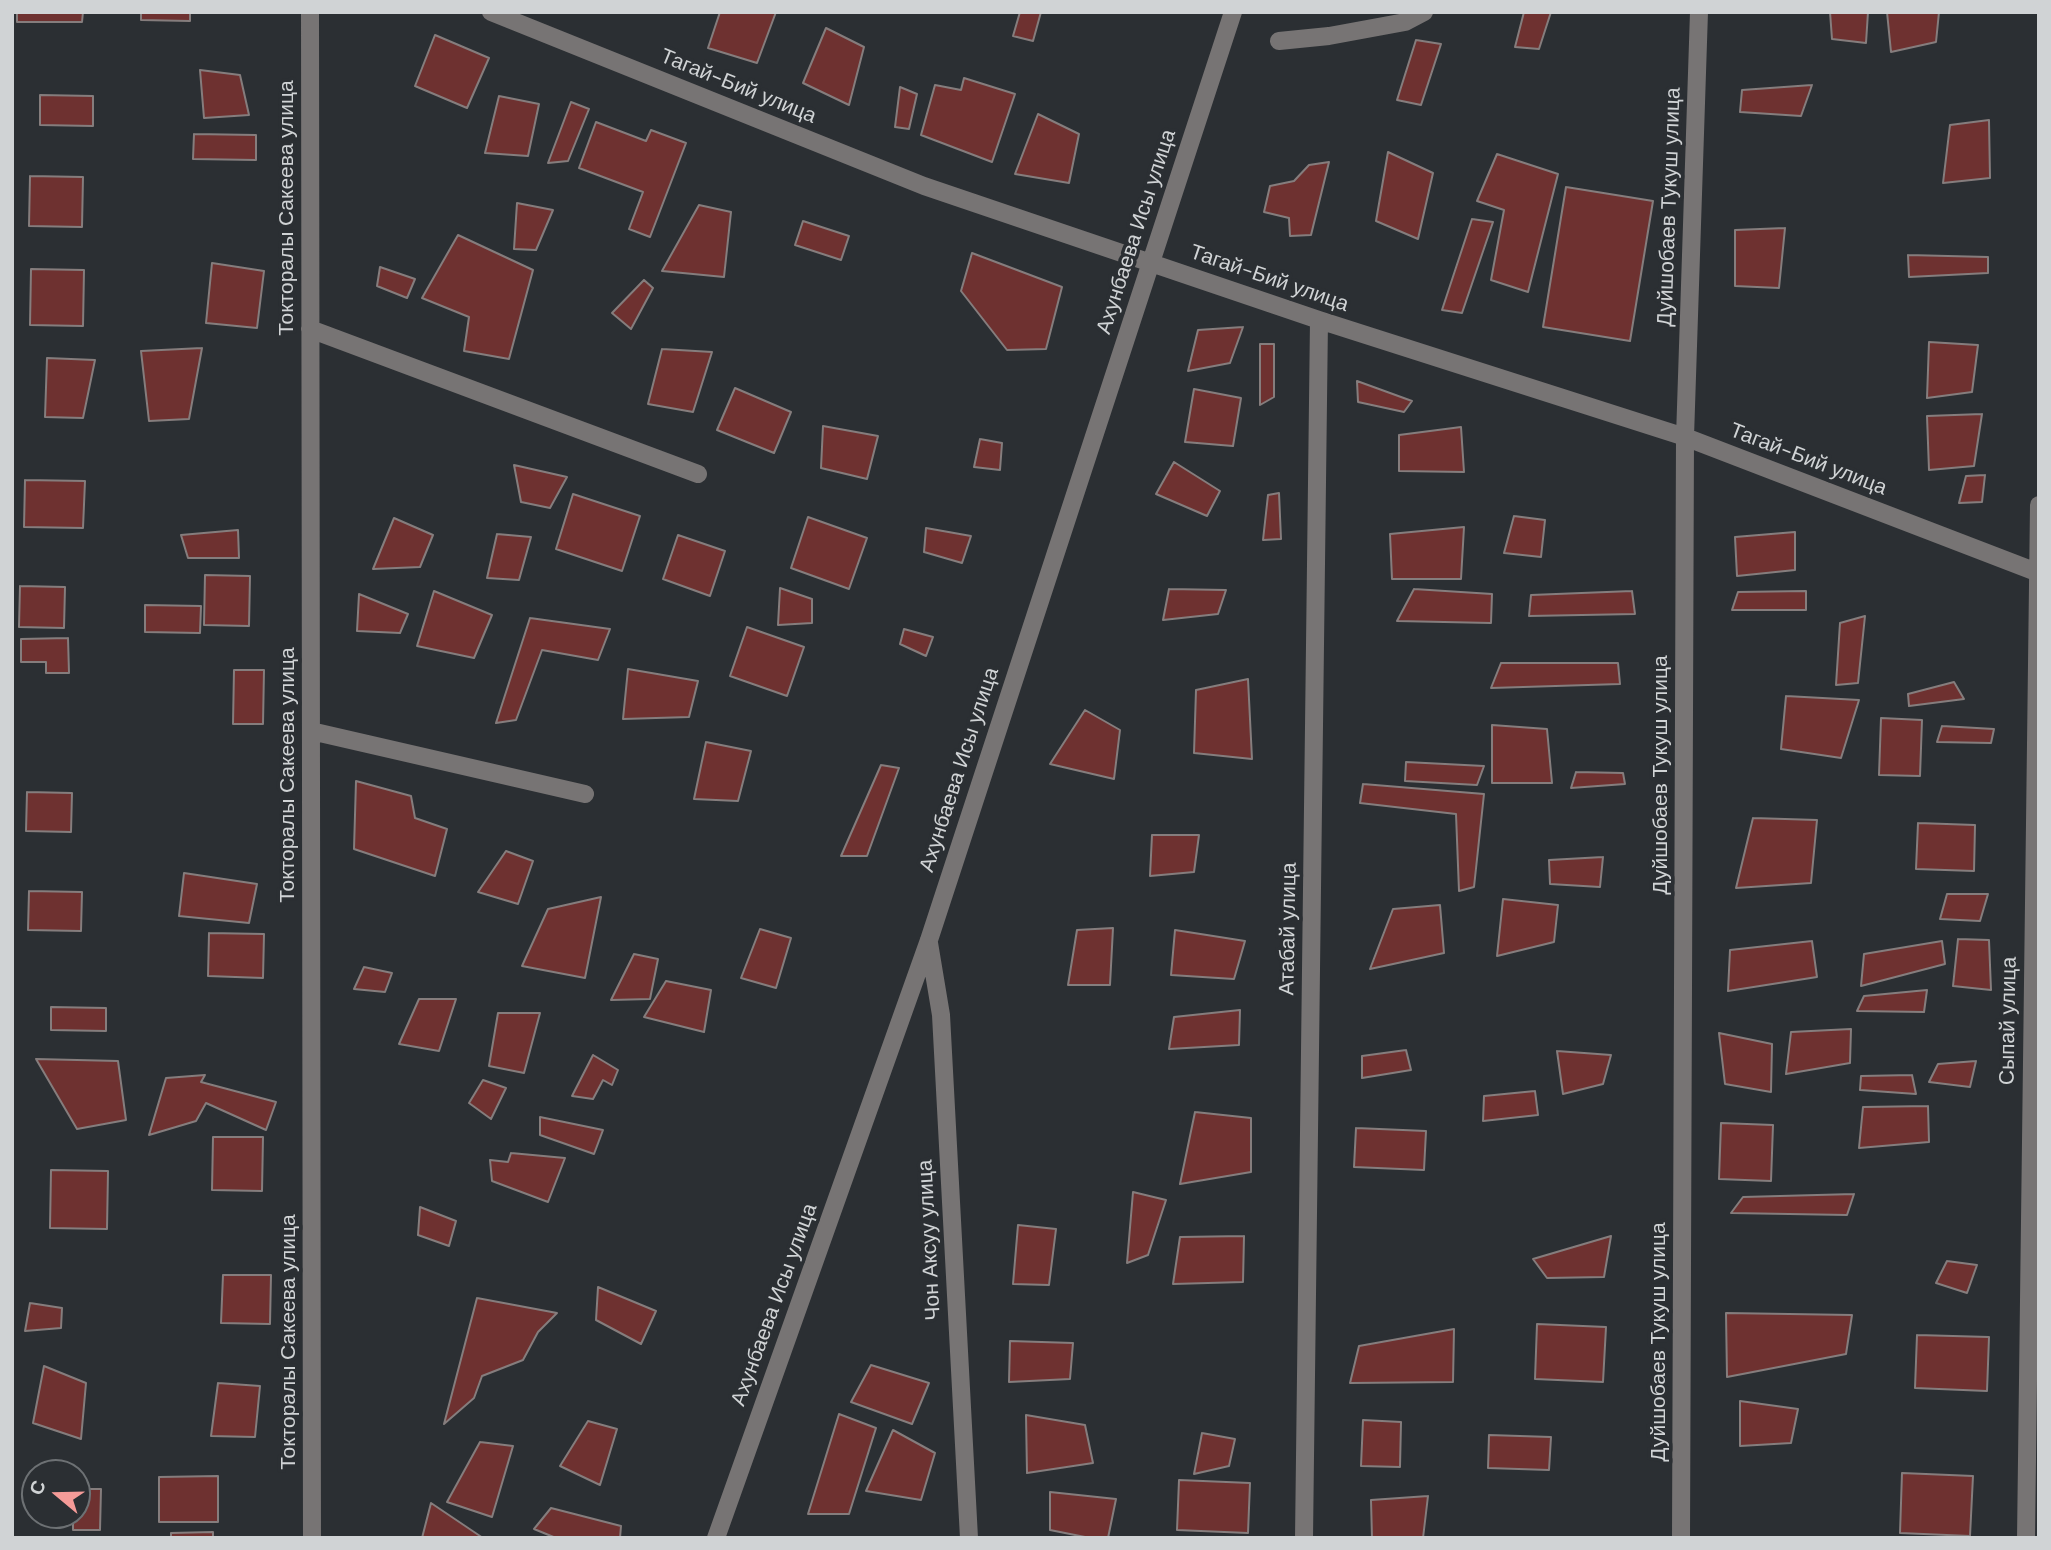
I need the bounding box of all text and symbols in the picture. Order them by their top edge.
street label: Тагай-Бий улица [656,44,820,130]
street label: Токторалы Сакеева улица [274,80,300,336]
street label: Дуйшобаев Тукуш улица [1653,87,1687,327]
street label: Ахунбаева Исы улица [1092,126,1182,338]
street label: Тагай-Бий улица [1186,240,1352,318]
street label: Тагай-Бий улица [1726,418,1890,502]
street label: Токторалы Сакеева улица [275,647,301,903]
street label: Дуйшобаев Тукуш улица [1648,655,1674,895]
street label: Ахунбаева Исы улица [915,664,1005,876]
street label: Атабай улица [1275,862,1303,996]
street label: Сыпай улица [1995,957,2023,1085]
street label: Чон Аксуу улица [913,1159,947,1321]
street label: Ахунбаева Исы улица [727,1200,823,1410]
street label: Токторалы Сакеева улица [276,1214,302,1470]
street label: Дуйшобаев Тукуш улица [1646,1222,1672,1462]
north arrow [21,1459,91,1529]
text: С [24,1477,52,1498]

